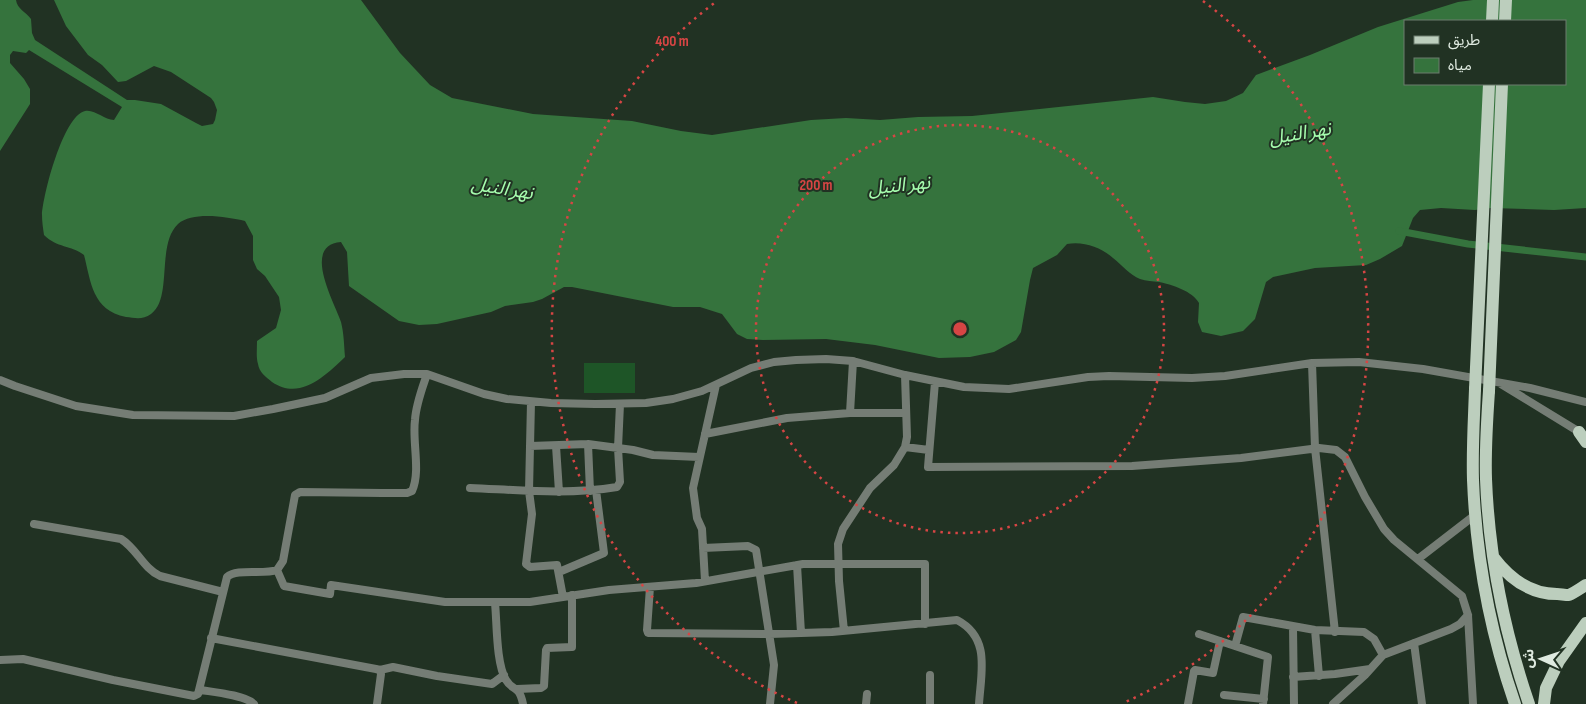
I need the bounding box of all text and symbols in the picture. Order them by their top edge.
legend [1404,20,1566,85]
text: طريق [1448,31,1480,50]
text: 400 m [655,32,689,51]
text: مياه [1448,56,1472,75]
water label: نهر النيل [1267,117,1334,150]
water label: نهر النيل [867,171,933,201]
water label: نهر النيل [469,173,536,206]
text: 200 m [799,176,833,195]
centre of rings [951,320,969,338]
north arrow [1516,634,1566,684]
text: ش [1520,648,1538,668]

